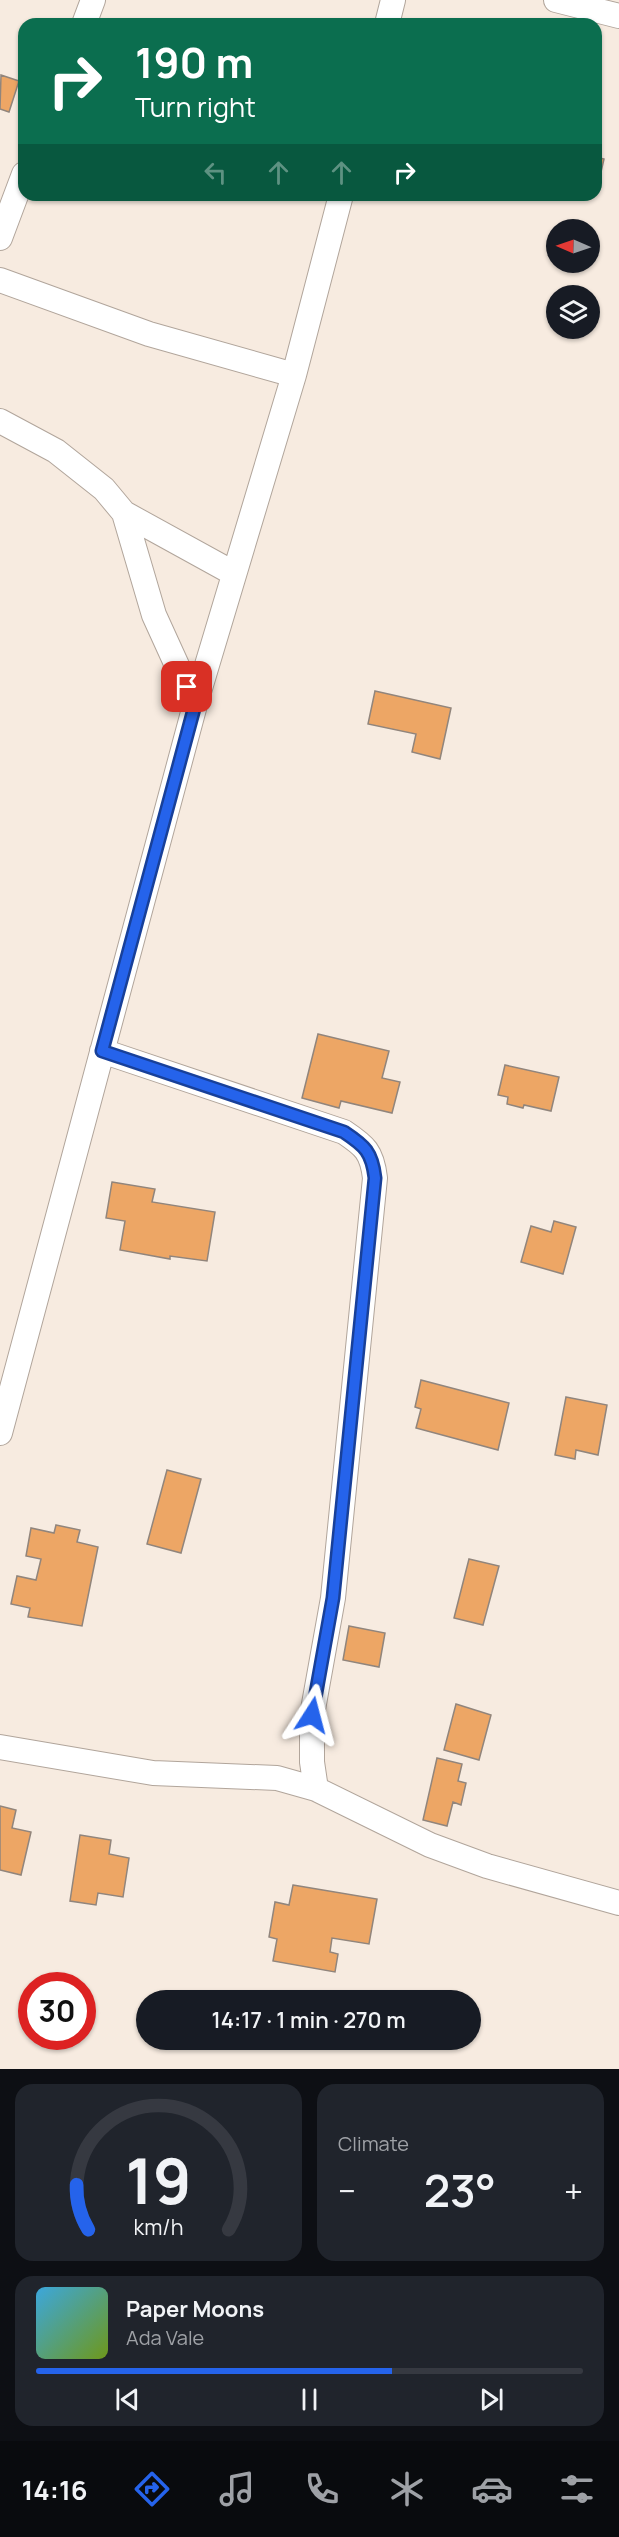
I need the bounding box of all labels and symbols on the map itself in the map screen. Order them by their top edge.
north arrow [546,219,600,273]
pin [161,661,212,712]
position arrow [280,1683,344,1747]
speed limit sign: 30 [18,1972,96,2050]

